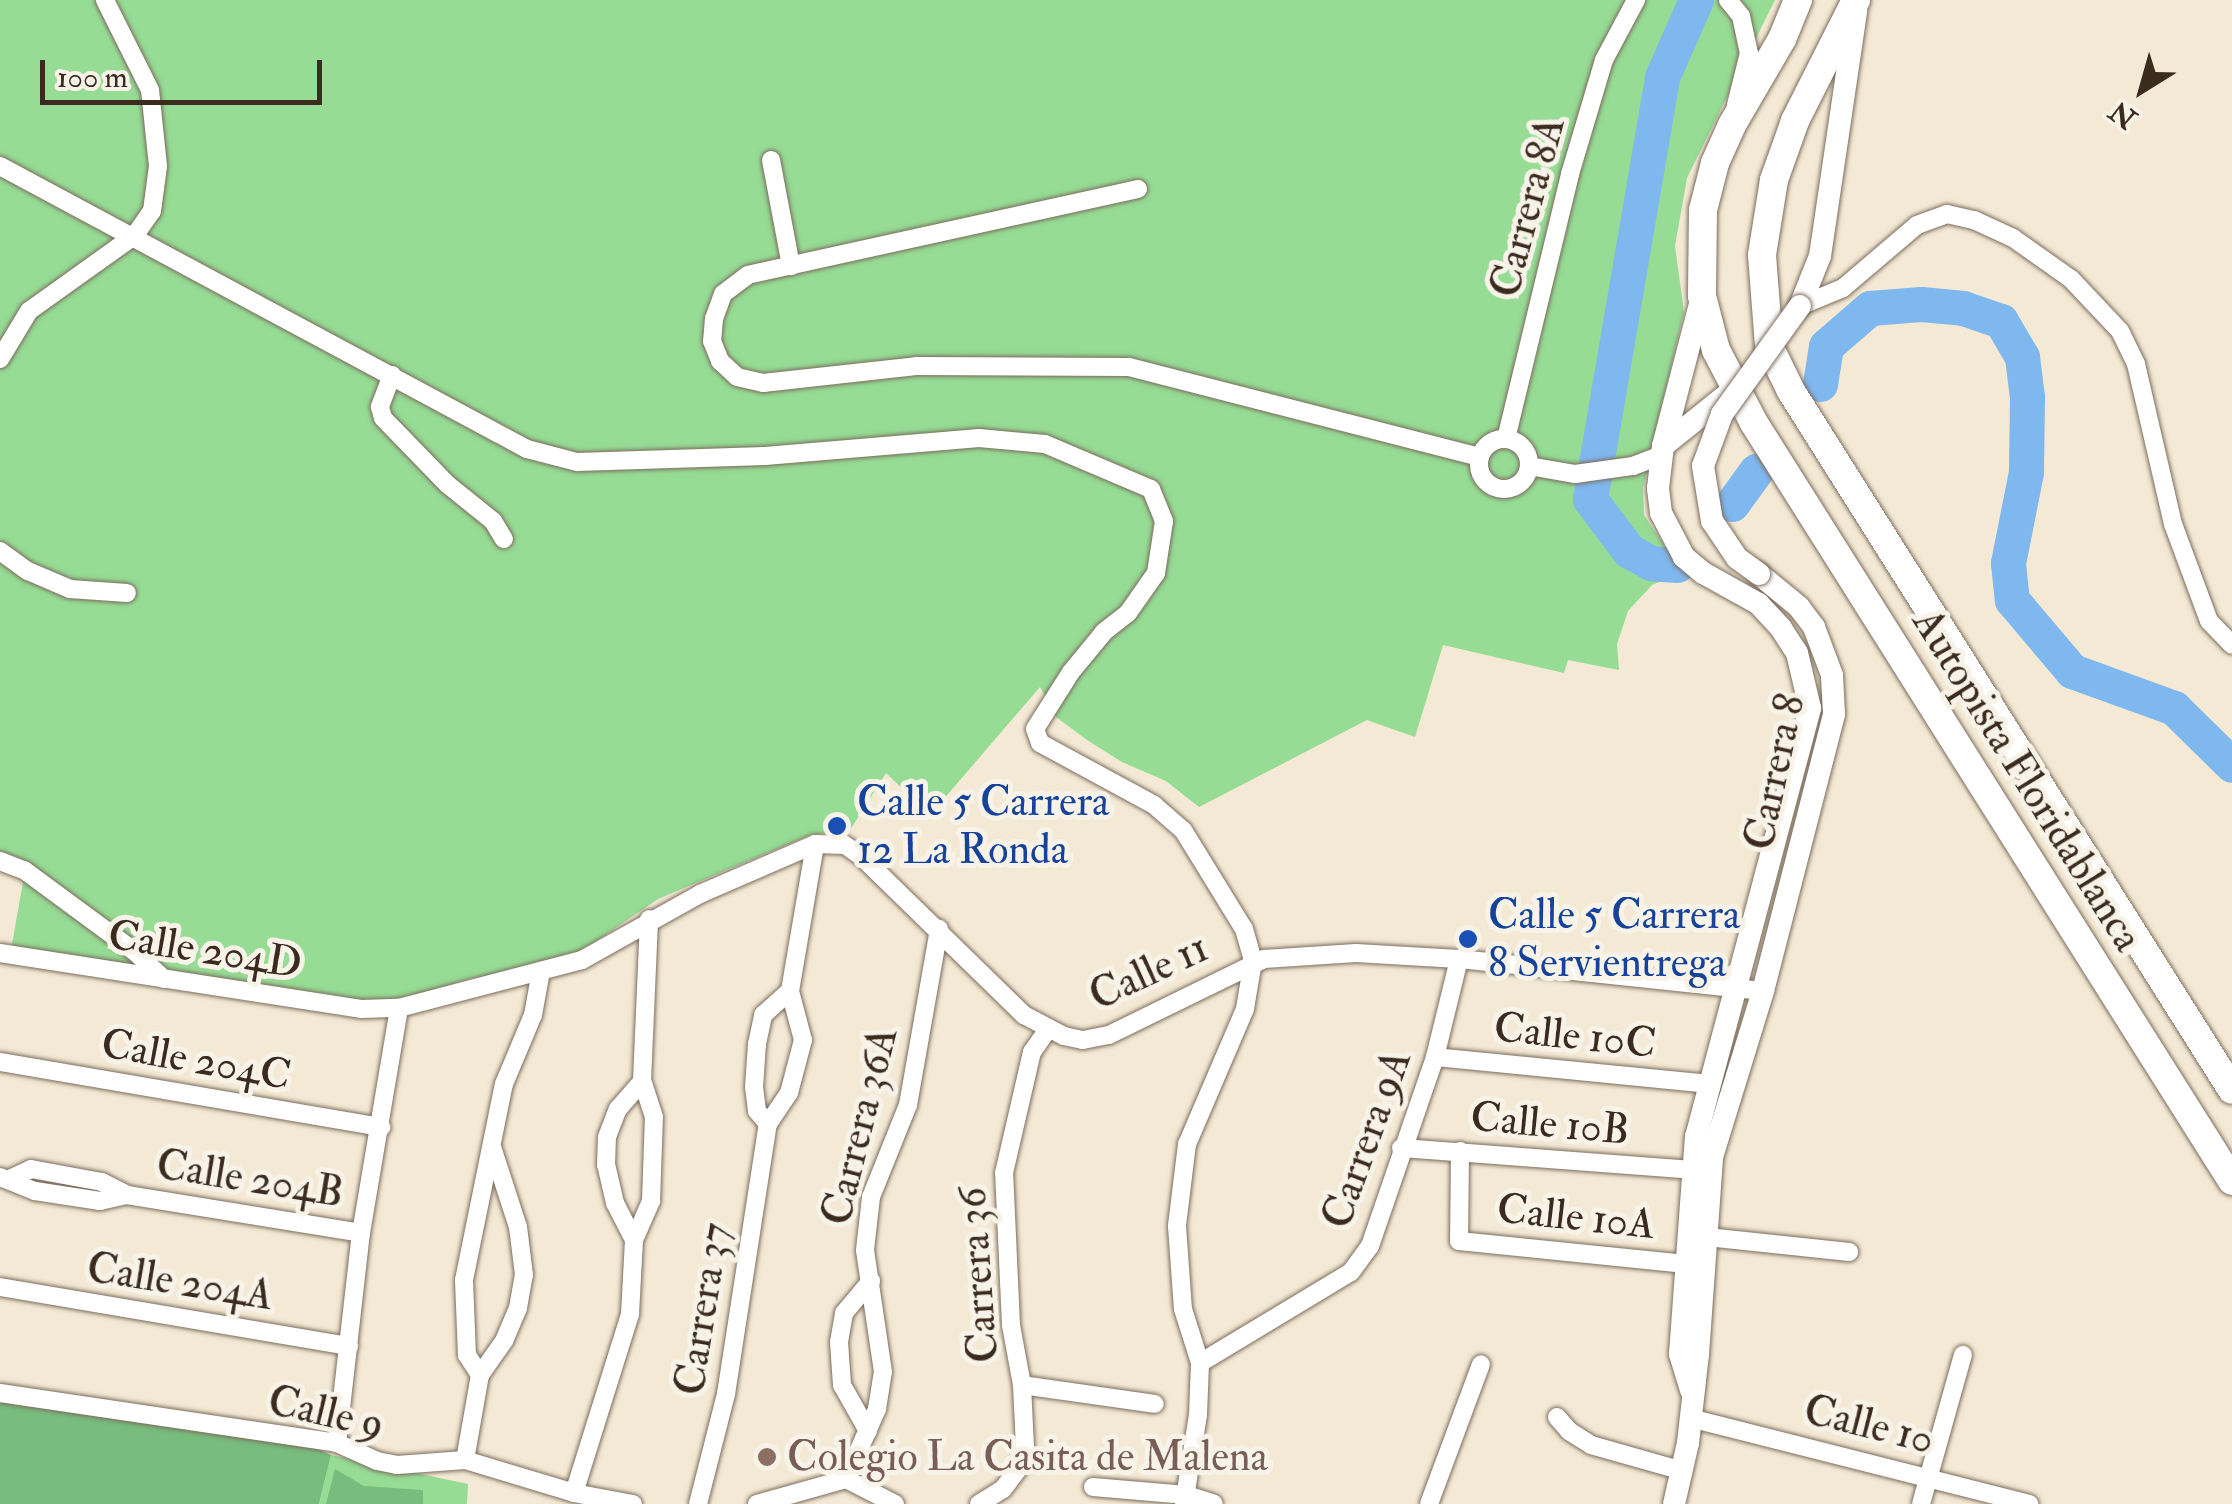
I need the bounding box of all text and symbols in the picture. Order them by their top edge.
scale bar [45,40,328,102]
north arrow [2092,40,2192,140]
text: 100 m [57,59,128,96]
text: N [2103,93,2144,136]
street label: Carrera 8A [1480,111,1576,303]
street label: Autopista Floridablanca [1901,600,2153,960]
street label: Carrera 8 [1734,689,1816,855]
place label: Calle 5 Carrera 12 La Ronda [857,777,1109,876]
marker: Calle 5 Carrera 12 La Ronda [826,815,848,837]
place label: Calle 5 Carrera 8 Servientrega [1488,890,1740,988]
street label: Calle 204D [105,910,305,990]
street label: Calle 11 [1081,923,1217,1021]
marker: Calle 5 Carrera 8 Servientrega [1457,928,1479,950]
street label: Calle 10C [1491,1002,1659,1070]
street label: Calle 204C [97,1019,295,1101]
street label: Carrera 36A [811,1022,909,1230]
street label: Carrera 9A [1311,1043,1423,1235]
street label: Calle 10B [1468,1092,1632,1156]
street label: Calle 204B [153,1139,347,1219]
street label: Calle 10A [1495,1184,1657,1250]
street label: Carrera 36 [947,1186,1009,1364]
street label: Carrera 37 [665,1219,741,1399]
street label: Calle 204A [83,1242,277,1322]
street label: Calle 9 [263,1375,389,1451]
street label: Calle 10 [1799,1385,1939,1465]
place label: Colegio La Casita de Malena [787,1432,1268,1482]
marker: Colegio La Casita de Malena [756,1446,778,1468]

